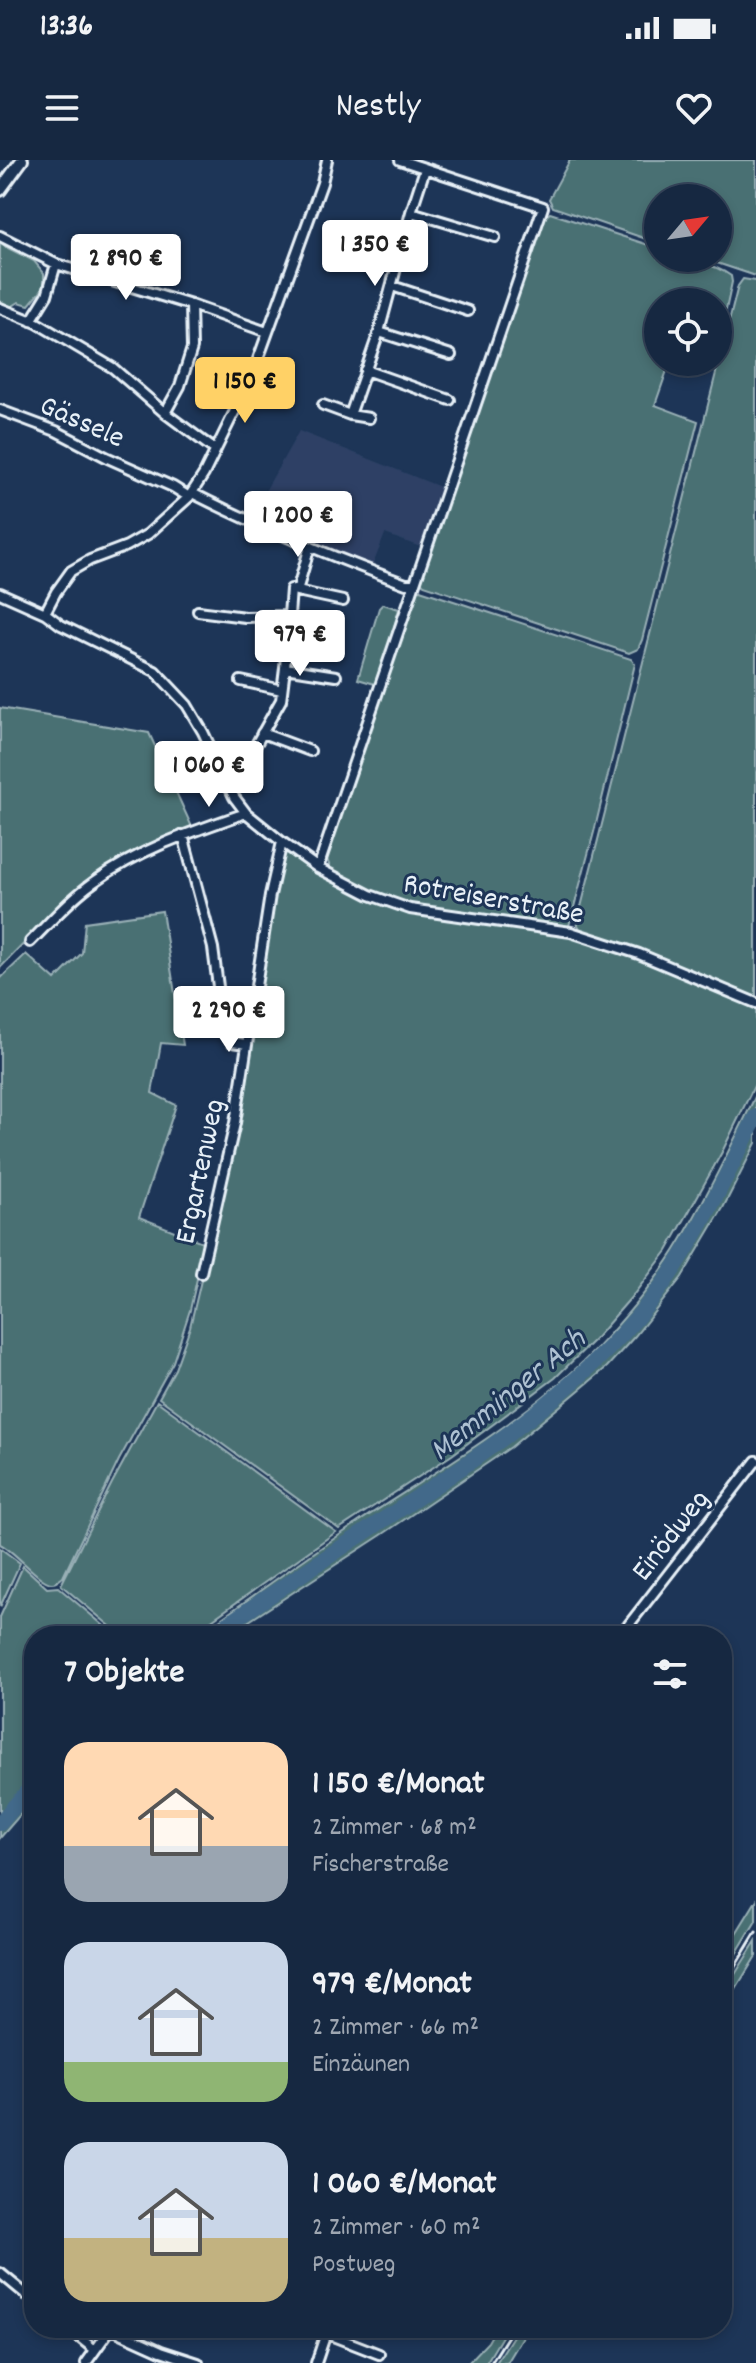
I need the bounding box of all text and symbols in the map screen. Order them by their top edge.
text: 13:36 [40,7,93,50]
text: Nestly [335,82,421,134]
icon: menu [40,86,84,130]
icon: heart [672,86,716,130]
north arrow [644,184,732,272]
map controls [644,184,732,376]
pin: 1 350 € [301,220,449,288]
text: 1 350 € [340,227,410,264]
pin: 2 890 € [52,234,200,302]
text: 2 890 € [89,241,163,278]
button: locate [644,288,732,376]
pin: 1 150 € [171,357,319,425]
text: 1 150 € [213,364,277,401]
street label: Gässele [32,386,131,462]
pin: 1 200 € [224,491,372,559]
text: 1 200 € [262,498,334,535]
pin: 979 € [244,610,356,678]
text: 979 € [273,617,327,654]
pin: 1 060 € [135,741,283,809]
text: 1 060 € [172,748,246,785]
street label: Rotreiserstraße [400,864,587,938]
pin: 2 290 € [155,986,303,1054]
text: 2 290 € [191,993,267,1030]
street label: Ergartenweg [166,1096,239,1248]
water label: Memminger Ach [421,1318,598,1474]
street label: Einödweg [623,1482,722,1592]
text: 7 Objekte [64,1650,184,1699]
icon: filters [648,1652,692,1696]
text: 1 150 €/Monat [312,1761,485,1810]
icon: home [128,1774,224,1870]
text: 2 Zimmer · 68 m² [312,1810,477,1847]
text: Fischerstraße [312,1847,449,1884]
text: 979 €/Monat [312,1961,472,2010]
icon: home [128,1974,224,2070]
text: 2 Zimmer · 66 m² [312,2010,479,2047]
text: Einzäunen [312,2047,410,2084]
text: 1 060 €/Monat [312,2161,497,2210]
icon: home [128,2174,224,2270]
text: 2 Zimmer · 60 m² [312,2210,480,2247]
text: Postweg [312,2247,396,2284]

